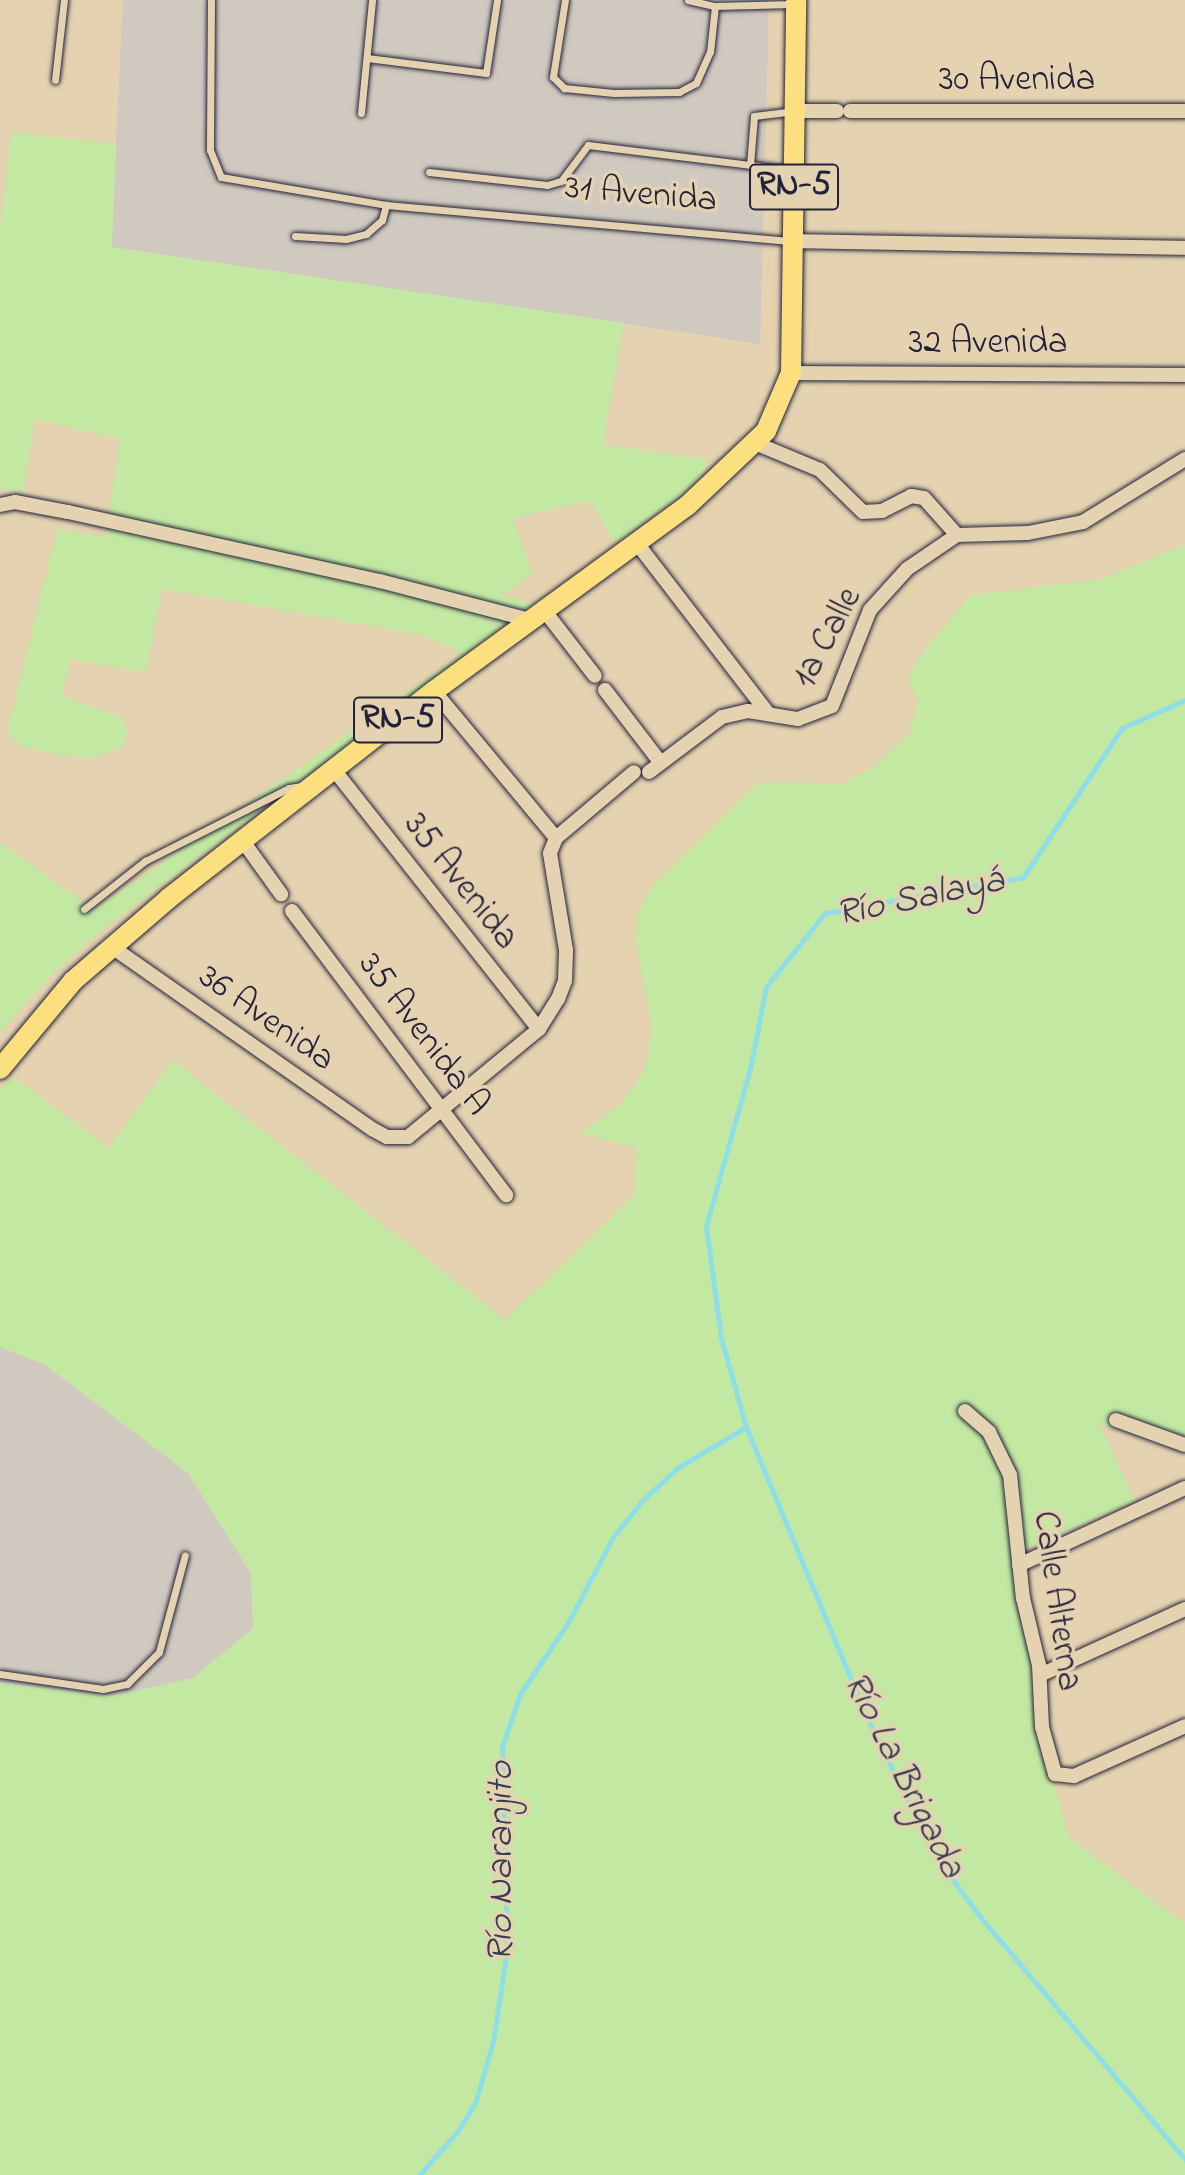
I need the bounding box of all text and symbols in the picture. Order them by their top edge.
street label: 30 Avenida [939,59,1095,103]
road number: RN-5 [748,157,840,217]
street label: 31 Avenida [563,167,719,223]
street label: 32 Avenida [909,322,1067,366]
street label: 1a Calle [784,580,872,696]
road number: RN-5 [352,690,444,750]
street label: 35 Avenida [393,805,527,959]
water label: Río Salayá [832,859,1008,939]
street label: 35 Avenida A [348,945,498,1125]
street label: 36 Avenida [189,956,343,1082]
street label: Calle Alterna [1022,1508,1090,1694]
water label: Río La Brigada [831,1665,973,1887]
water label: Río Naranjito [480,1761,526,1963]

